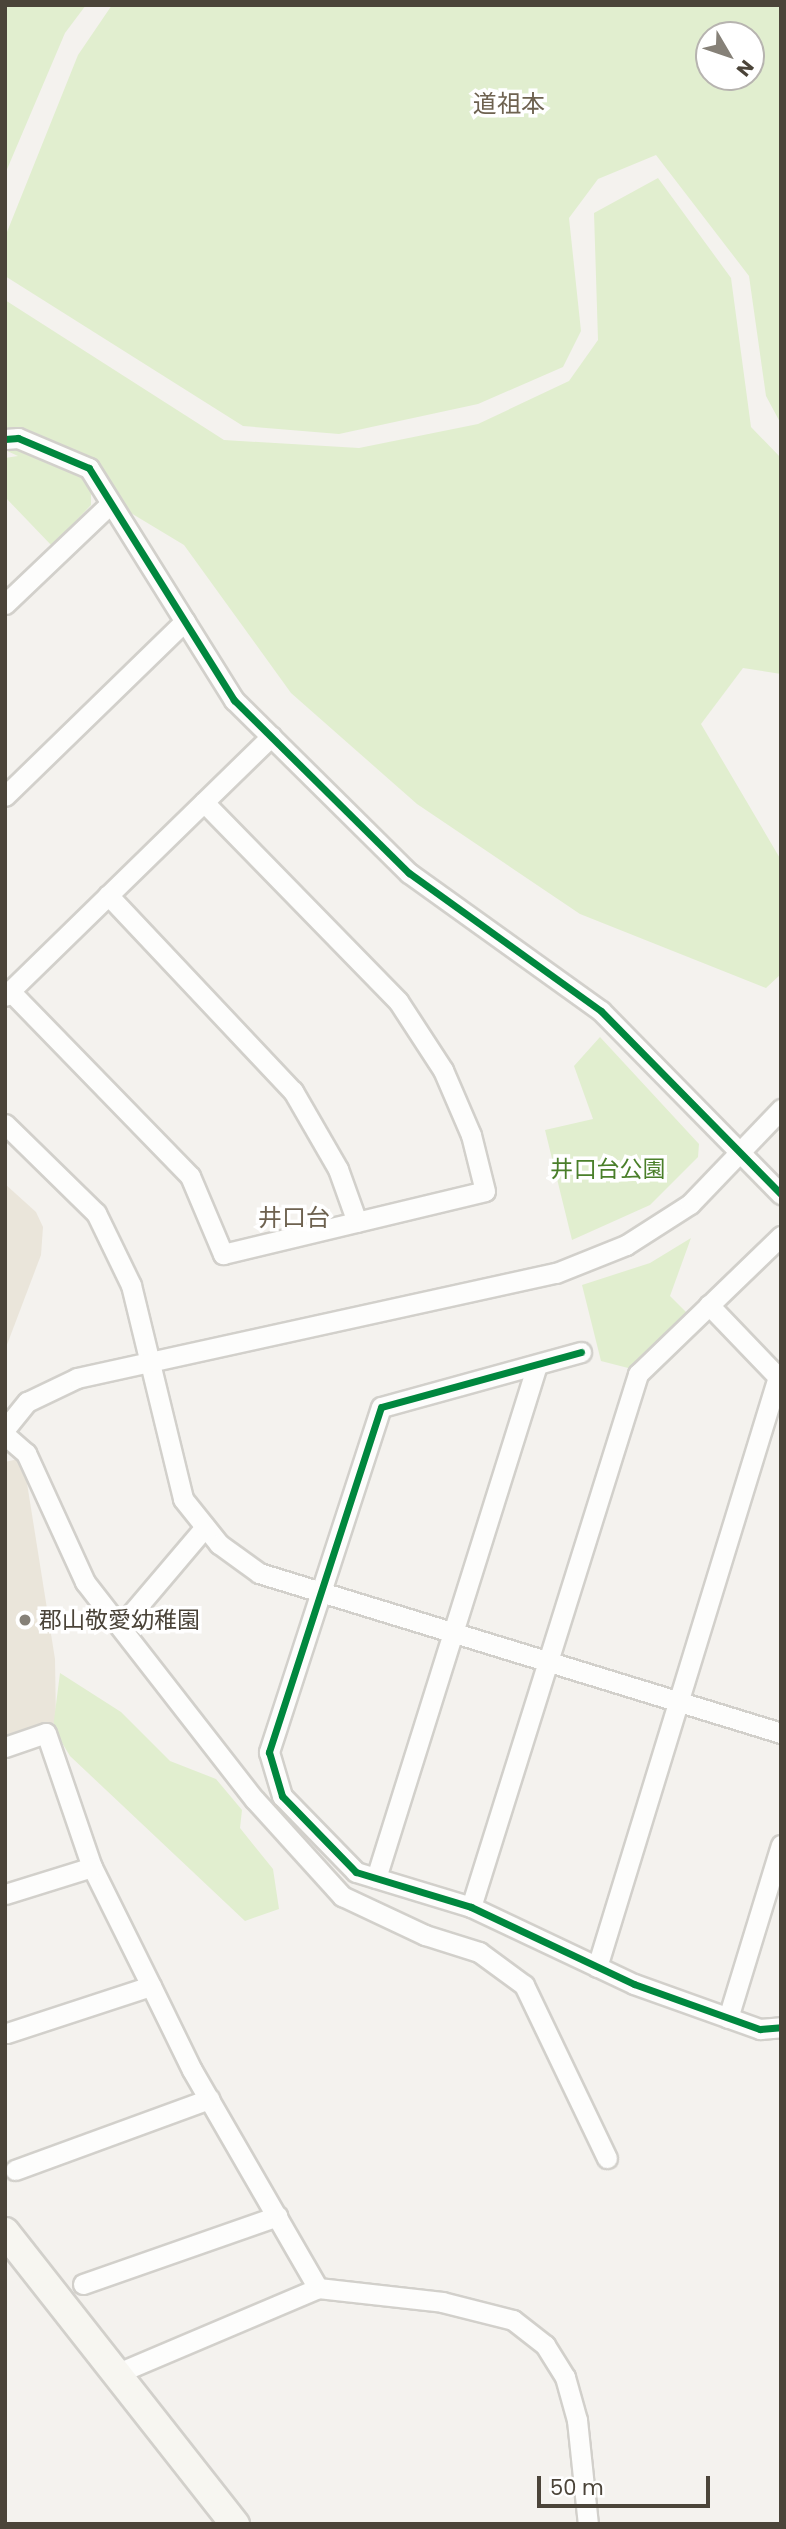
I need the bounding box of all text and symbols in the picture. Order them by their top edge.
north arrow [695,21,765,91]
text: N [730,54,760,82]
district label: 道祖本 [473,90,545,118]
park label: 井口台公園 [551,1155,665,1183]
district label: 井口台 [258,1204,330,1232]
place label: 郡山敬愛幼稚園 [39,1606,200,1634]
marker: 郡山敬愛幼稚園 [17,1612,33,1628]
scale bar [541,2462,714,2506]
text: 50 m [550,2473,604,2502]

